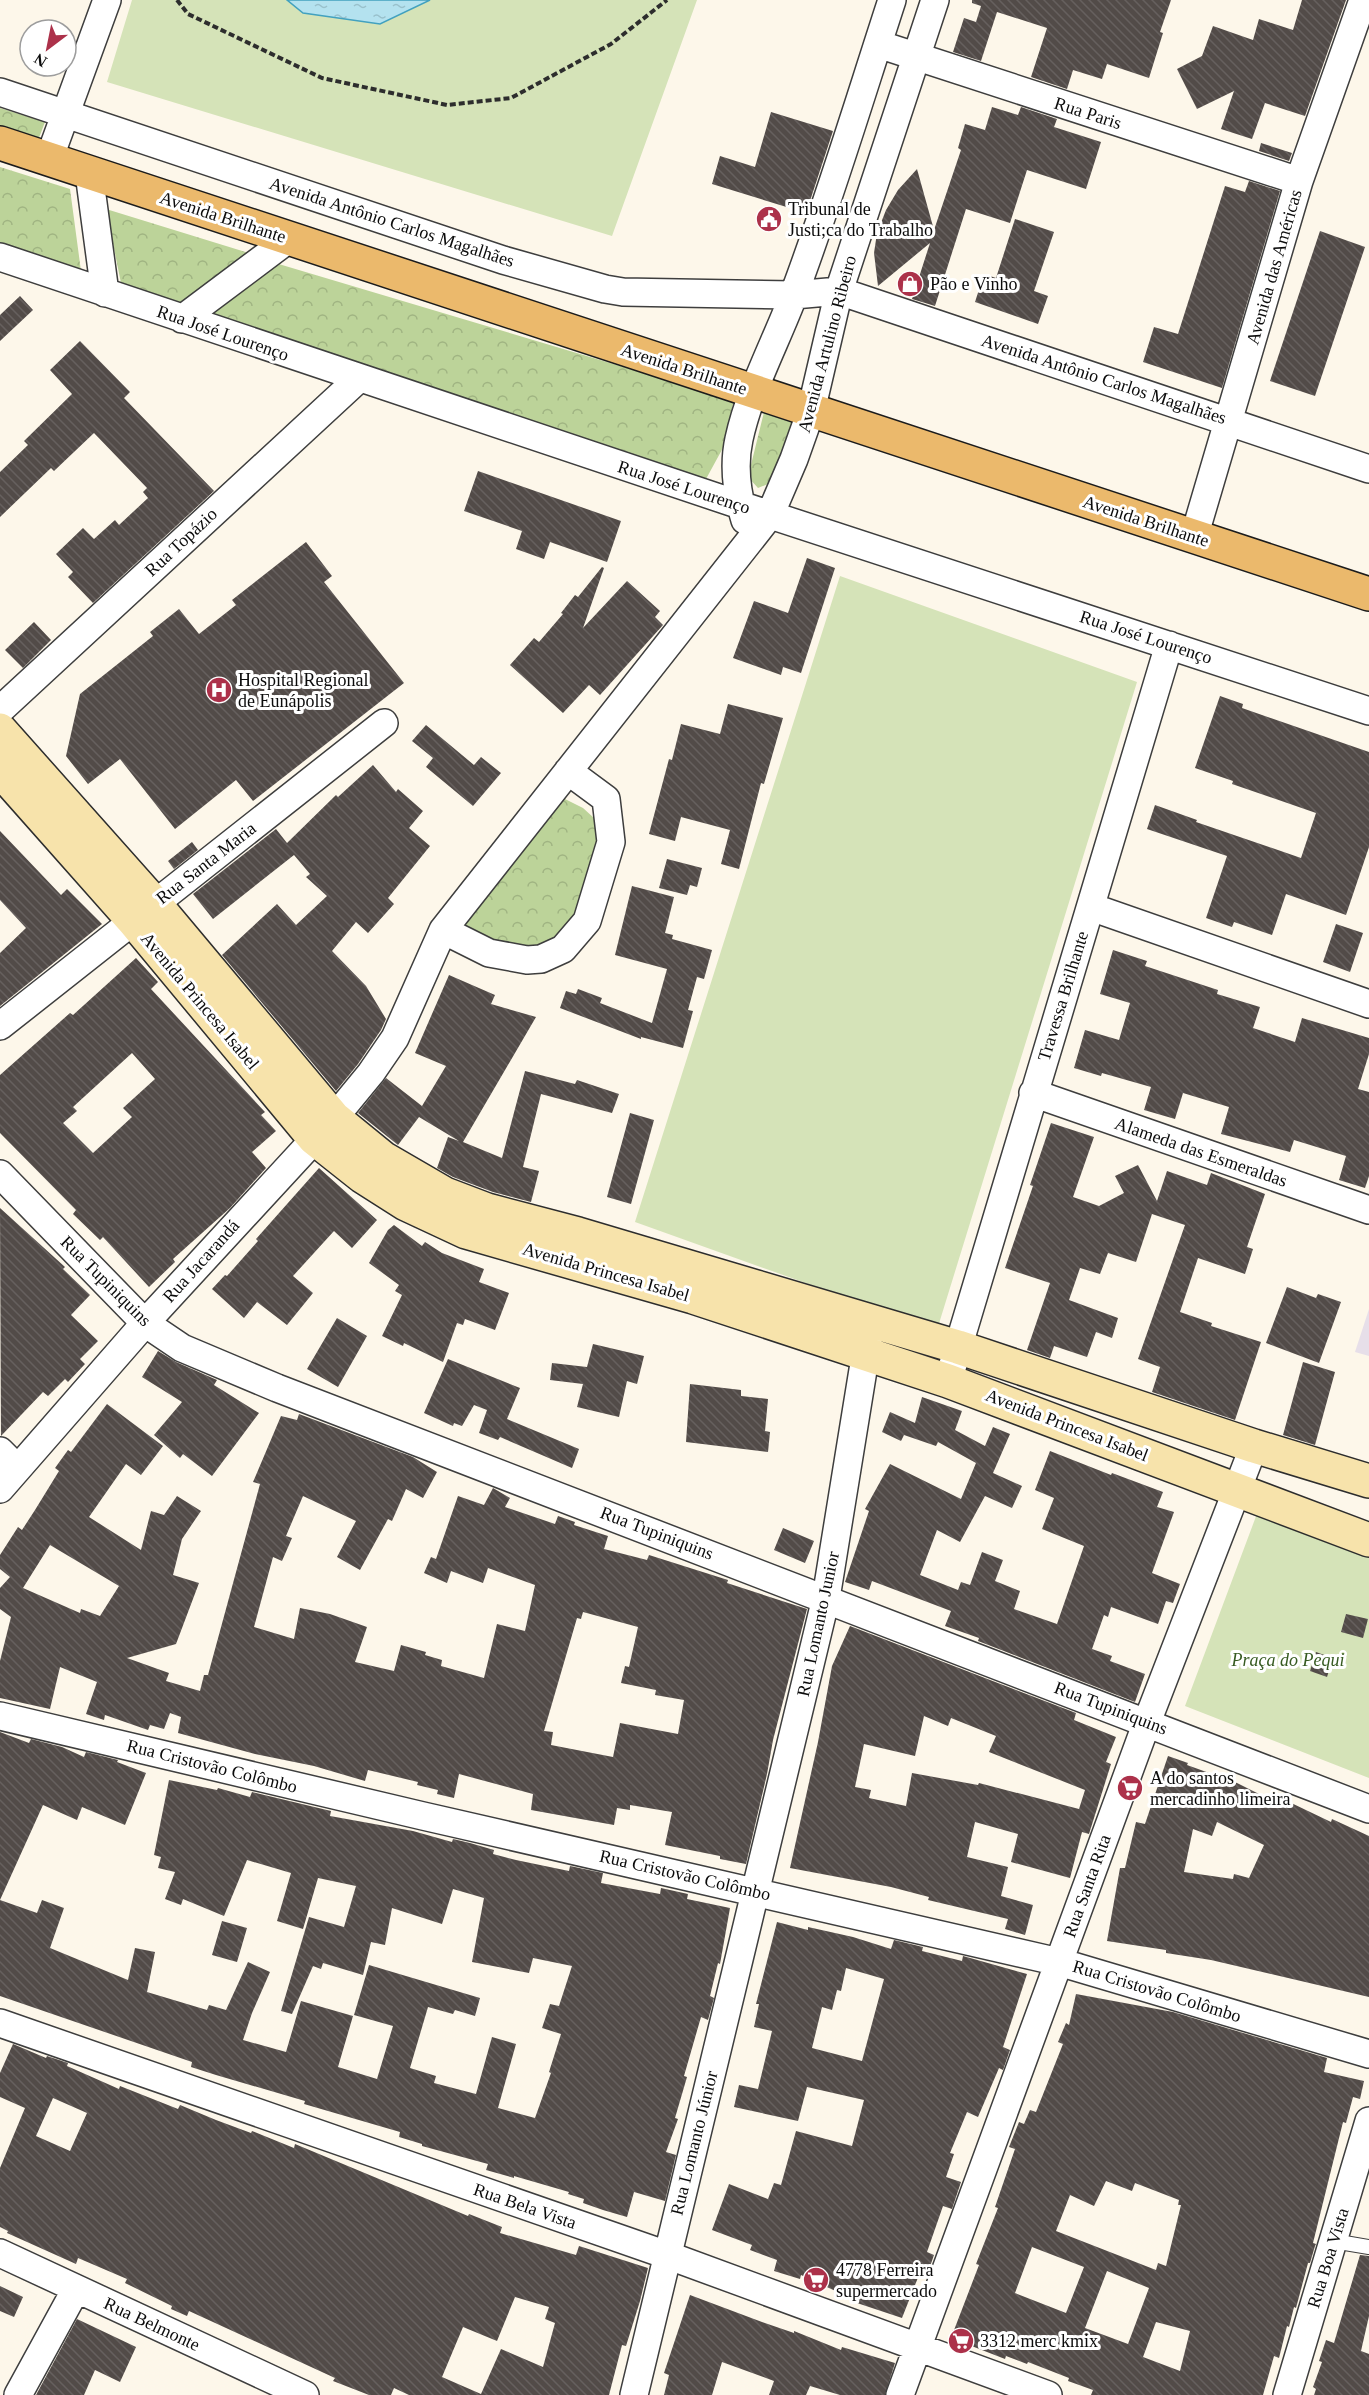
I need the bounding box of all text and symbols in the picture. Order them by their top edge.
north arrow [18,18,78,78]
text: N [31,50,50,71]
street label: Rua Paris [1052,93,1124,133]
street label: Avenida Antônio Carlos Magalhães [267,173,517,271]
street label: Avenida Brilhante [158,187,288,247]
street label: Avenida das Américas [1242,187,1306,347]
place label: Tribunal de Justi;ca do Trabalho [788,199,933,240]
public building icon: Tribunal de Justi;ca do Trabalho [754,204,784,234]
street label: Avenida Artulino Ribeiro [794,253,860,435]
shop icon: Pão e Vinho [895,269,925,299]
place label: Pão e Vinho [930,274,1018,294]
street label: Rua José Lourenço [155,301,291,365]
street label: Avenida Antônio Carlos Magalhães [979,330,1229,428]
street label: Avenida Brilhante [619,339,749,399]
street label: Rua José Lourenço [615,456,753,518]
street label: Avenida Brilhante [1081,491,1211,551]
street label: Rua Topázio [141,504,221,580]
street label: Rua José Lourenço [1077,606,1215,668]
place label: Hospital Regional de Eunápolis [238,670,368,711]
hospital icon: Hospital Regional de Eunápolis [204,675,234,705]
street label: Rua Santa Maria [152,818,260,908]
street label: Avenida Princesa Isabel [137,928,263,1074]
street label: Travessa Brilhante [1034,929,1092,1063]
street label: Alameda das Esmeraldas [1112,1113,1290,1191]
street label: Rua Jacarandá [159,1215,243,1307]
street label: Rua Tupiniquins [57,1232,155,1330]
street label: Avenida Princesa Isabel [520,1239,692,1305]
street label: Avenida Princesa Isabel [983,1385,1151,1465]
street label: Rua Tupiniquins [598,1502,716,1564]
street label: Rua Lomanto Junior [793,1550,843,1698]
park label: Praça do Pequi [1231,1650,1344,1670]
street label: Rua Tupiniquins [1052,1677,1170,1739]
street label: Rua Cristovão Colômbo [125,1735,299,1797]
place label: A do santos mercadinho limeira [1150,1768,1290,1809]
supermarket icon: A do santos mercadinho limeira [1115,1773,1145,1803]
street label: Rua Santa Rita [1059,1832,1115,1940]
street label: Rua Cristovão Colômbo [597,1846,773,1904]
street label: Rua Cristovão Colômbo [1070,1956,1244,2026]
street label: Rua Lomanto Júnior [666,2069,722,2217]
street label: Rua Bela Vista [471,2179,579,2233]
street label: Rua Boa Vista [1303,2206,1353,2310]
place label: 4778 Ferreira supermercado [836,2260,937,2301]
supermarket icon: 4778 Ferreira supermercado [801,2265,831,2295]
street label: Rua Belmonte [101,2293,203,2355]
supermarket icon: 3312 merc kmix [946,2326,976,2356]
place label: 3312 merc kmix [980,2331,1098,2351]

